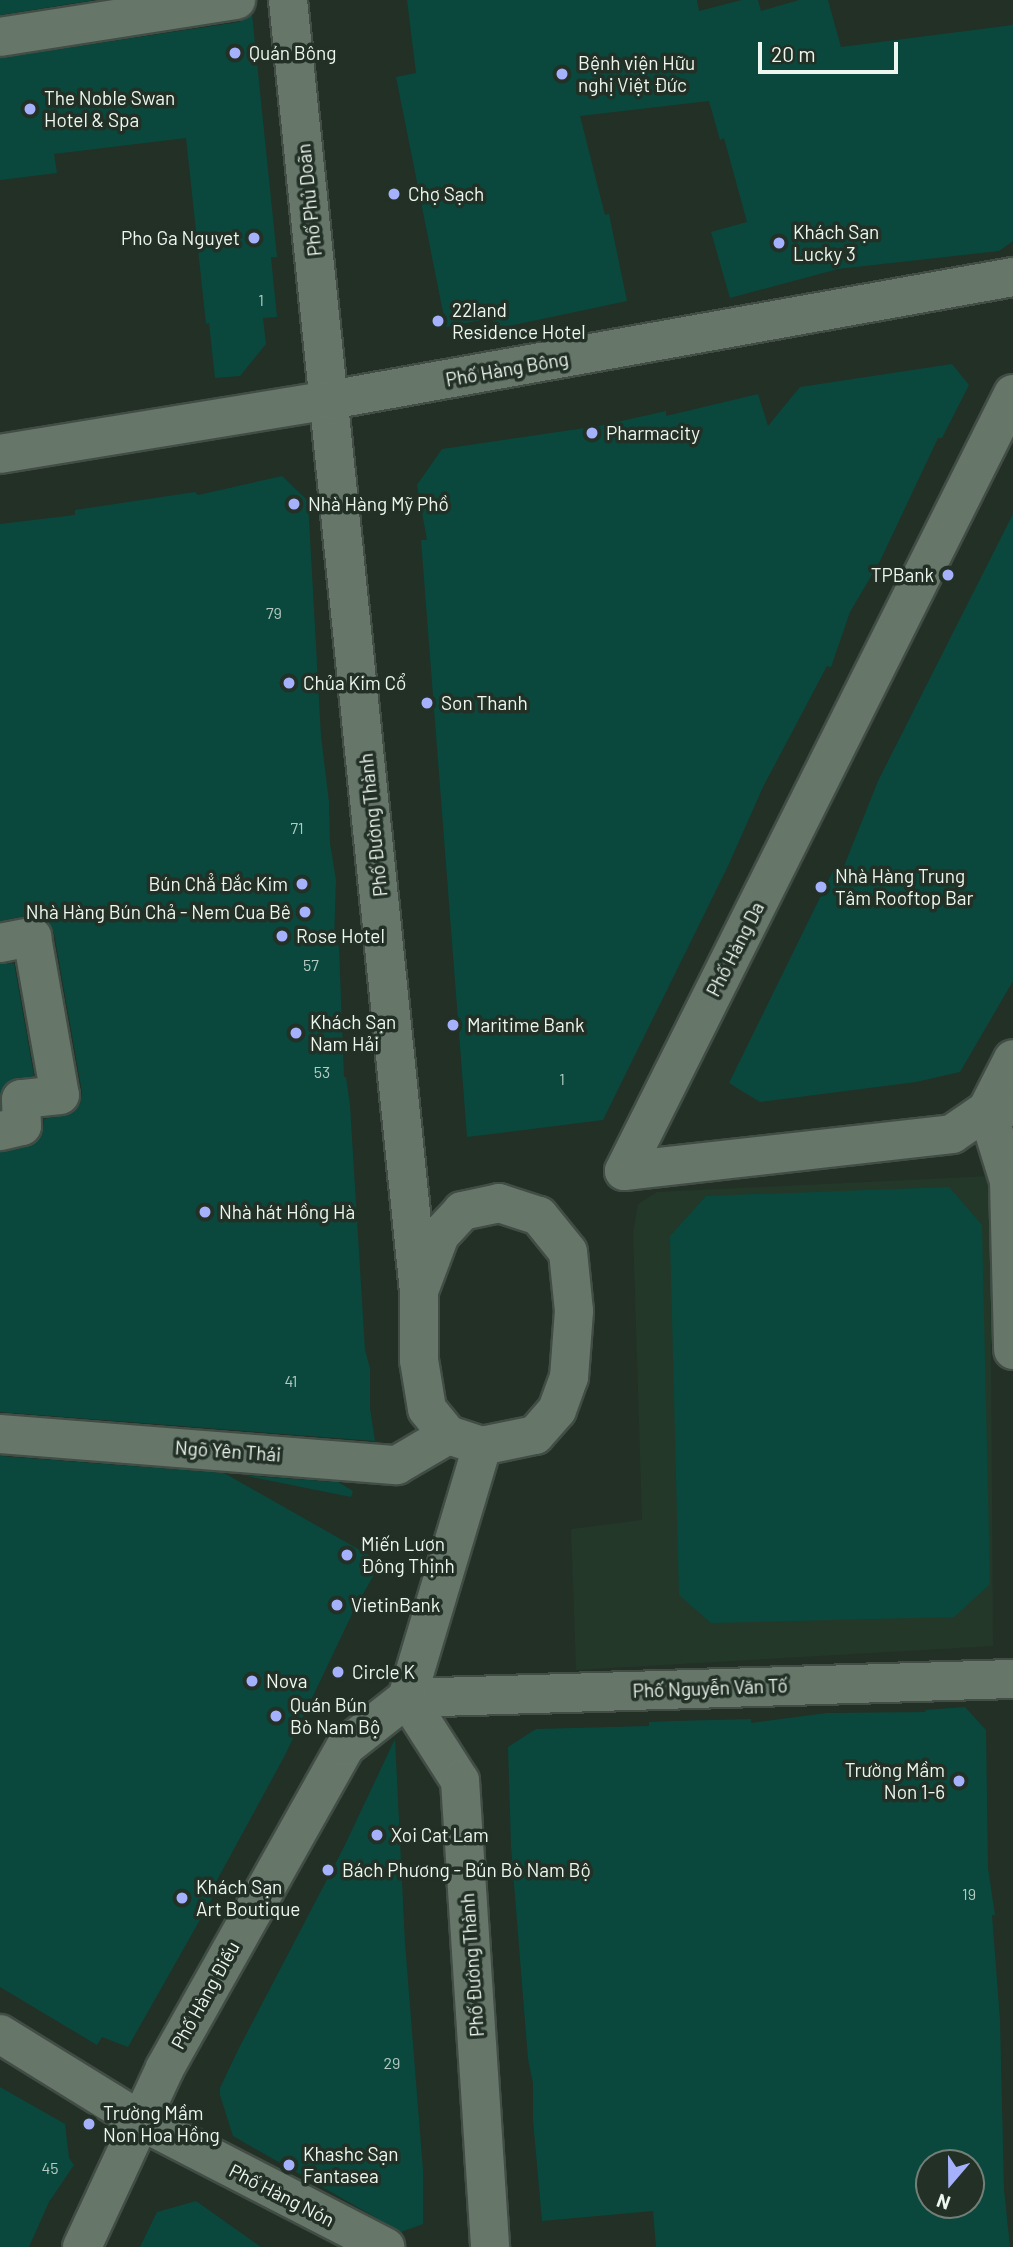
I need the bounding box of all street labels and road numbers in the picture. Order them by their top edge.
street label: Phố Phủ Doãn [292,143,326,257]
street label: Phố Hàng Bông [444,347,570,391]
street label: Phố Đường Thành [354,752,392,898]
street label: Phố Hàng Da [701,898,769,1000]
street label: Ngõ Yên Thái [174,1436,282,1466]
street label: Phố Nguyễn Văn Tố [632,1674,788,1702]
street label: Phố Đường Thành [456,1892,488,2038]
street label: Phố Hàng Điếu [166,1937,244,2053]
street label: Phố Hàng Nón [226,2159,338,2231]

